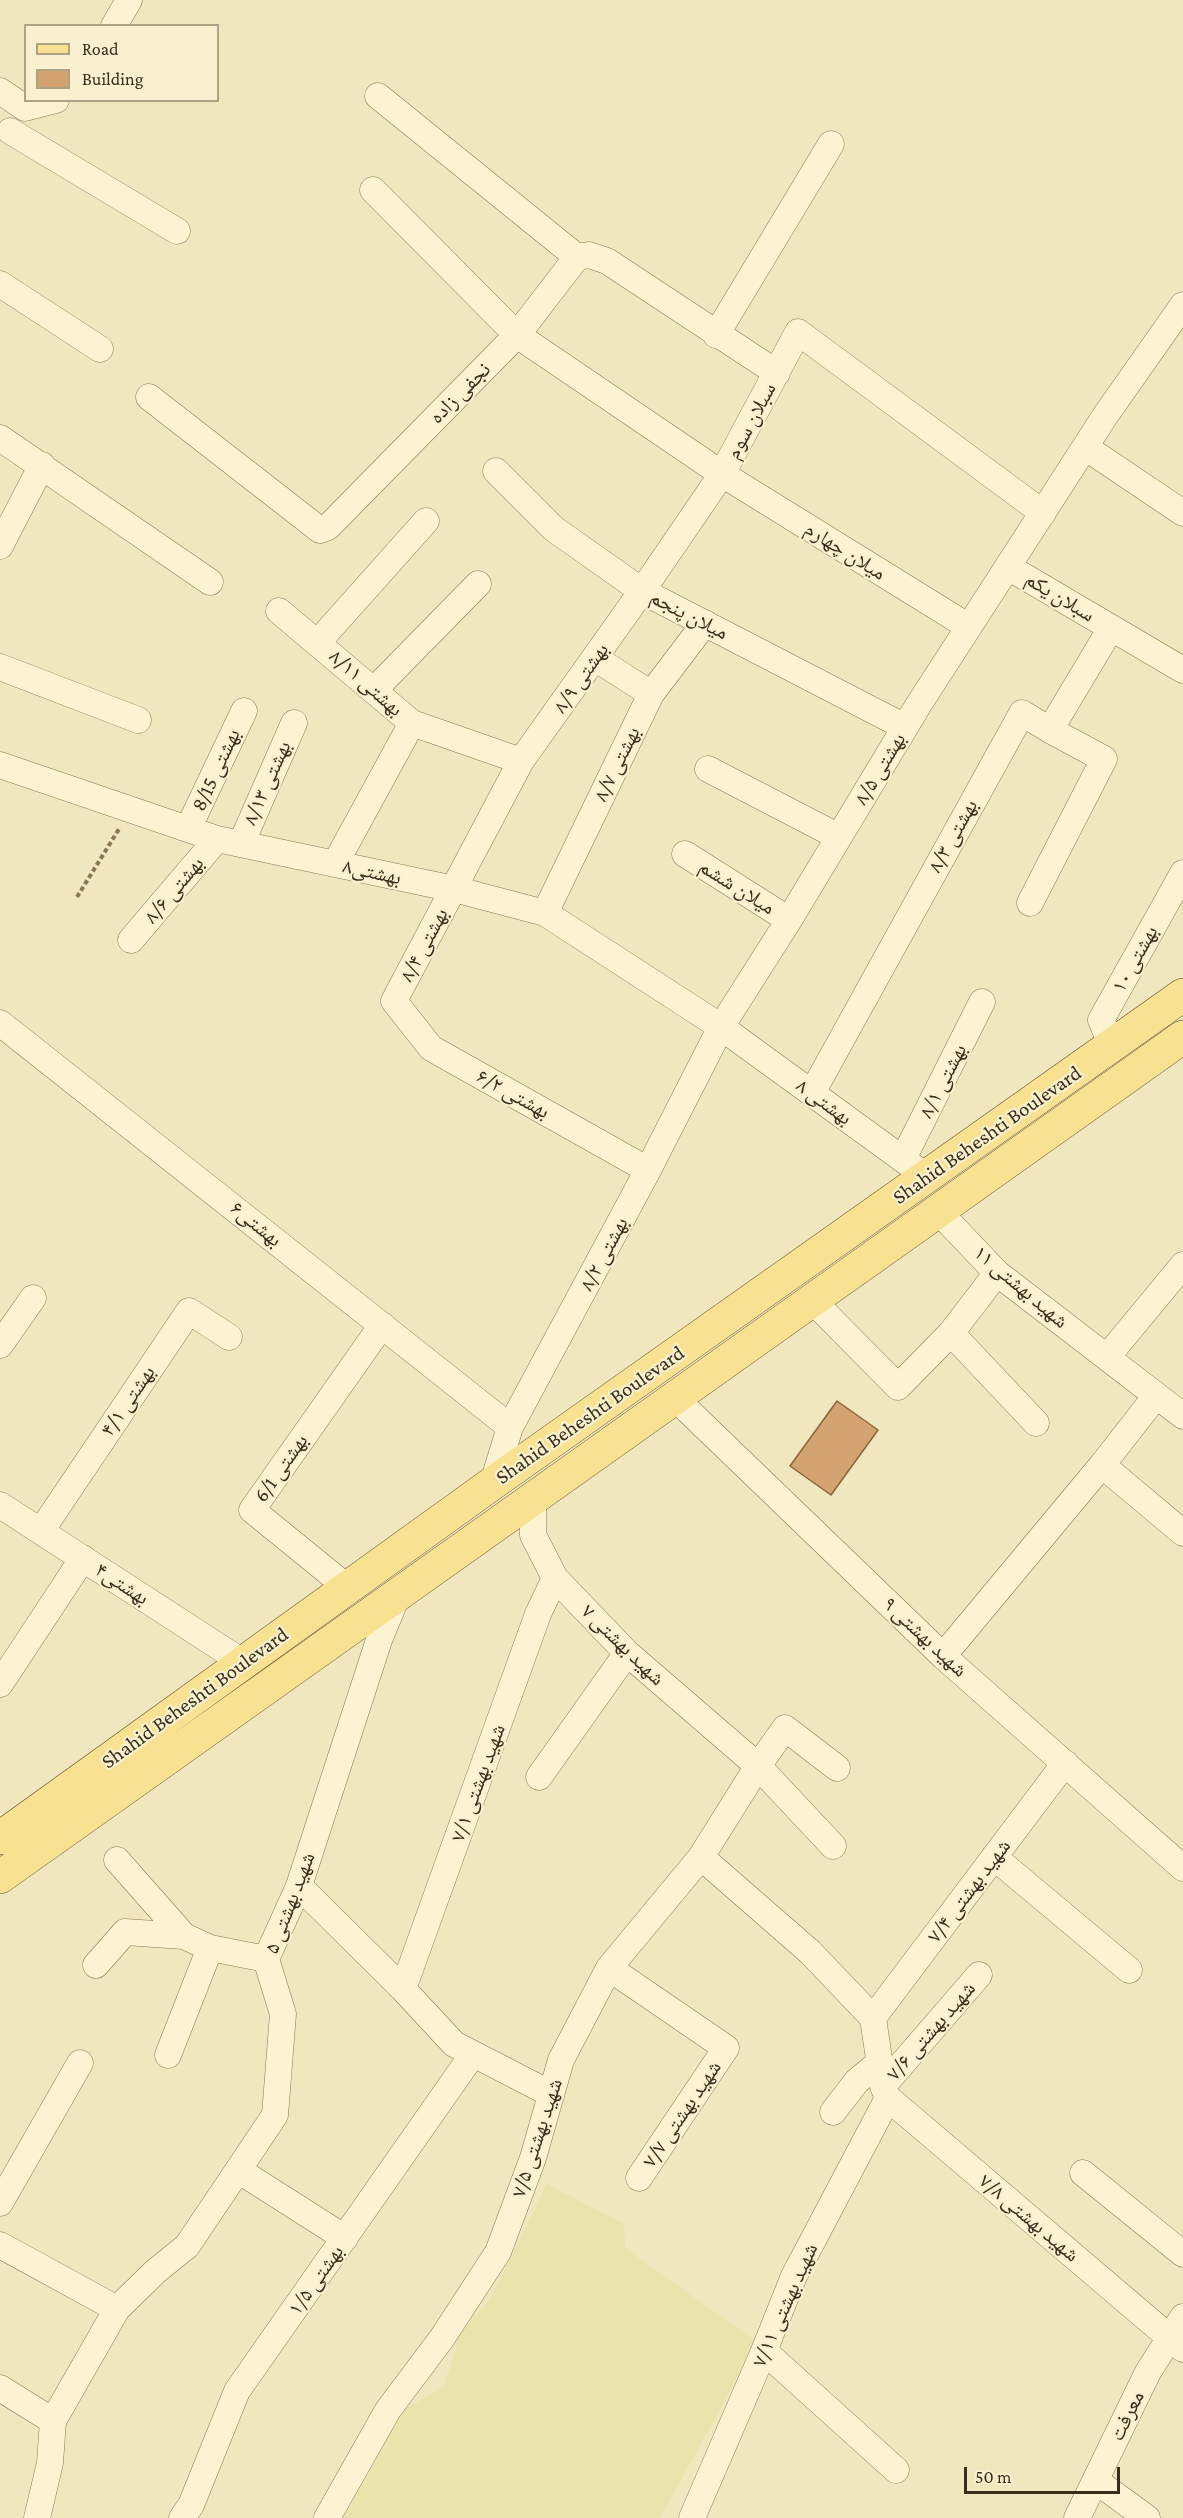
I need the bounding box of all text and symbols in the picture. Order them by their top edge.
legend [24,24,219,102]
text: Road [82,39,119,59]
text: Building [82,69,143,89]
street label: نجفی زاده [424,357,496,429]
street label: سبلان سوم [720,378,782,464]
street label: میلان چهارم [800,516,890,586]
street label: سبلان یکم [1021,566,1099,628]
street label: میلان پنجم [646,585,732,645]
street label: بهشتی ۸/۹ [548,638,614,718]
street label: بهشتی ۸/۱۱ [324,644,408,722]
street label: بهشتی ۸/۷ [588,723,646,805]
street label: بهشتی 8/15 [186,725,246,815]
street label: بهشتی ۸/۵ [849,728,911,810]
street label: بهشتی ۸/۱۳ [237,737,297,829]
street label: بهشتی ۸/۳ [923,795,983,877]
street label: بهشتی ۸/۶ [139,851,209,929]
street label: بهشتی۸ [340,854,404,890]
street label: میلان ششم [694,854,780,920]
street label: بهشتی ۸/۴ [394,904,454,986]
street label: بهشتی ۱۰ [1106,921,1164,997]
street label: بهشتی ۸/۱ [914,1040,972,1122]
street label: Shahid Beheshti Boulevard [888,1060,1086,1210]
street label: بهشتی ۶/۲ [472,1064,554,1124]
street label: ۸ بهشتی [791,1073,857,1131]
street label: بهشتی۶ [225,1196,287,1252]
street label: بهشتی ۸/۲ [574,1213,634,1295]
street label: شهید بهشتی ۱۱ [969,1240,1073,1334]
street label: Shahid Beheshti Boulevard [491,1340,689,1490]
street label: بهشتی ۴/۱ [95,1361,161,1441]
street label: بهشتی 6/1 [248,1429,314,1507]
street label: بهشتی۴ [90,1557,154,1611]
street label: شهید بهشتی ۹ [878,1592,972,1682]
street label: شهید بهشتی ۷ [576,1599,670,1691]
street label: Shahid Beheshti Boulevard [97,1622,293,1774]
street label: شهید بهشتی ۷/۱ [445,1721,511,1845]
street label: شهید بهشتی ۷/۴ [922,1834,1016,1948]
street label: شهید بهشتی ۵ [259,1849,321,1957]
street label: شهید بهشتی ۷/۶ [881,1976,981,2086]
street label: شهید بهشتی ۷/۷ [637,2056,727,2172]
street label: شهید بهشتی ۷/۵ [506,2075,568,2201]
street label: شهید بهشتی ۷/۸ [974,2169,1084,2267]
street label: شهید بهشتی ۷/۱۱ [747,2239,823,2371]
street label: بهشتی ۱/۵ [283,2240,349,2320]
street label: معرفت [1104,2387,1150,2445]
scale bar [967,2455,1123,2493]
text: 50 m [975,2467,1012,2487]

